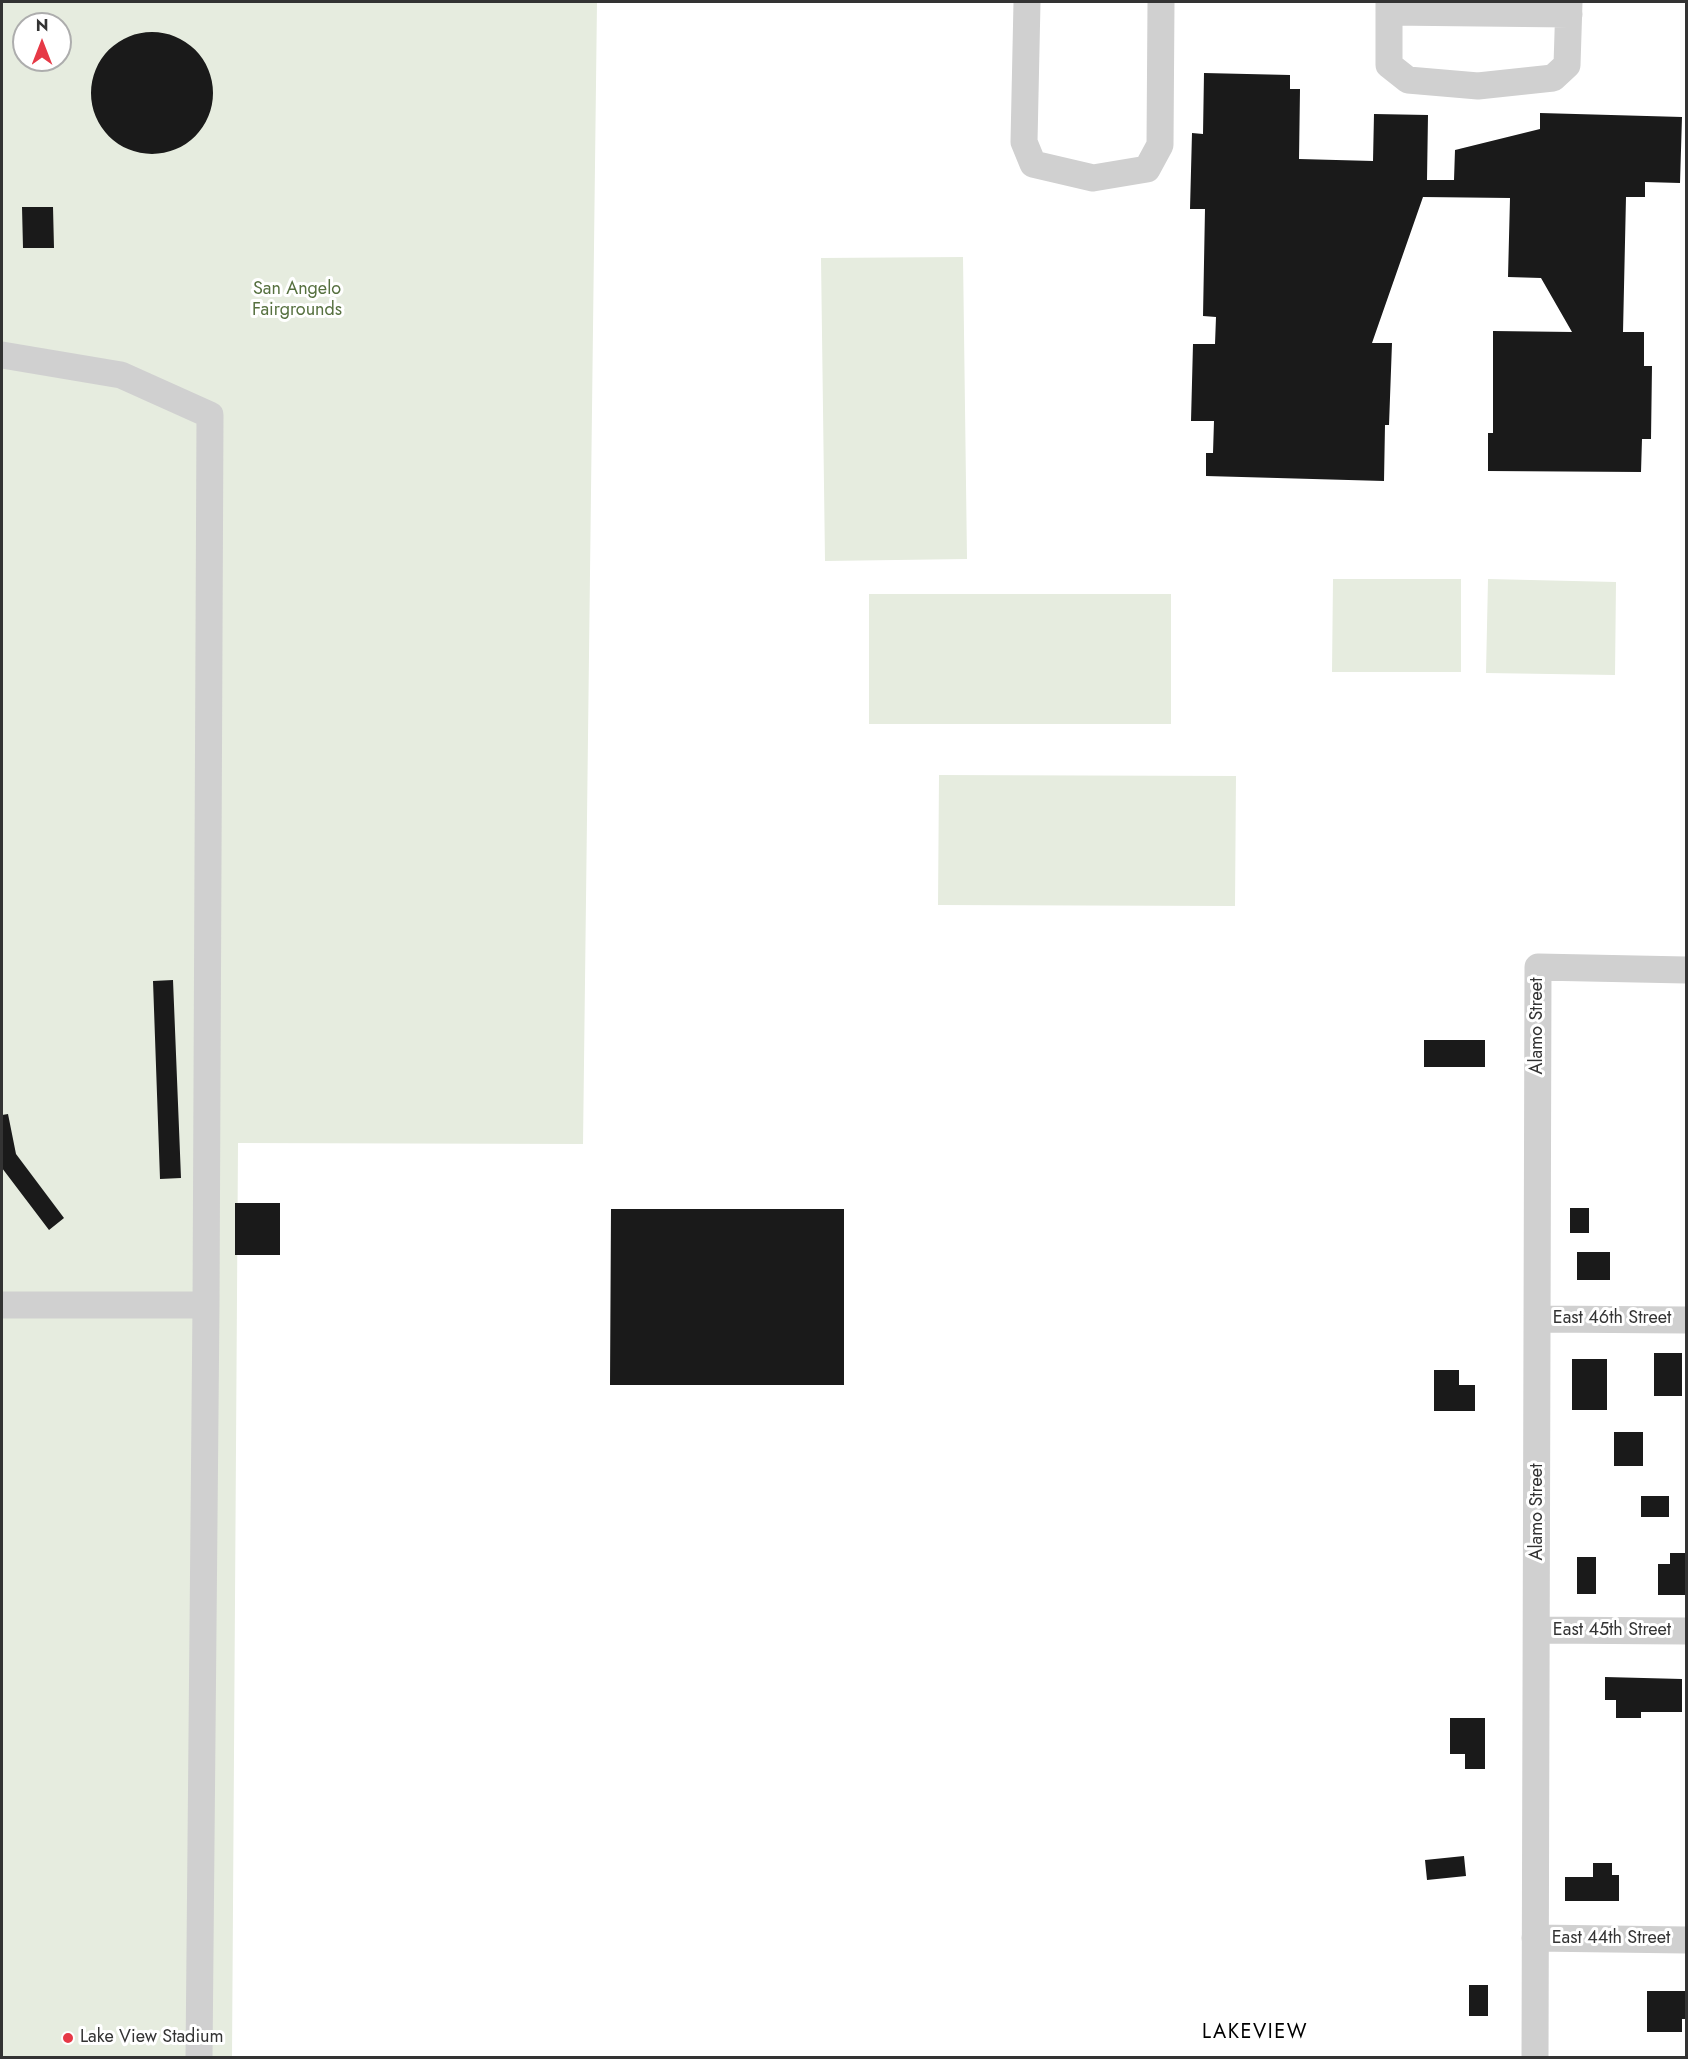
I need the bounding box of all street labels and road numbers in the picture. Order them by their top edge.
street label: Alamo Street [1527,978,1549,1074]
street label: East 46th Street [1553,1308,1671,1330]
street label: Alamo Street [1527,1464,1549,1560]
street label: East 45th Street [1553,1620,1671,1642]
street label: East 44th Street [1552,1928,1670,1950]

